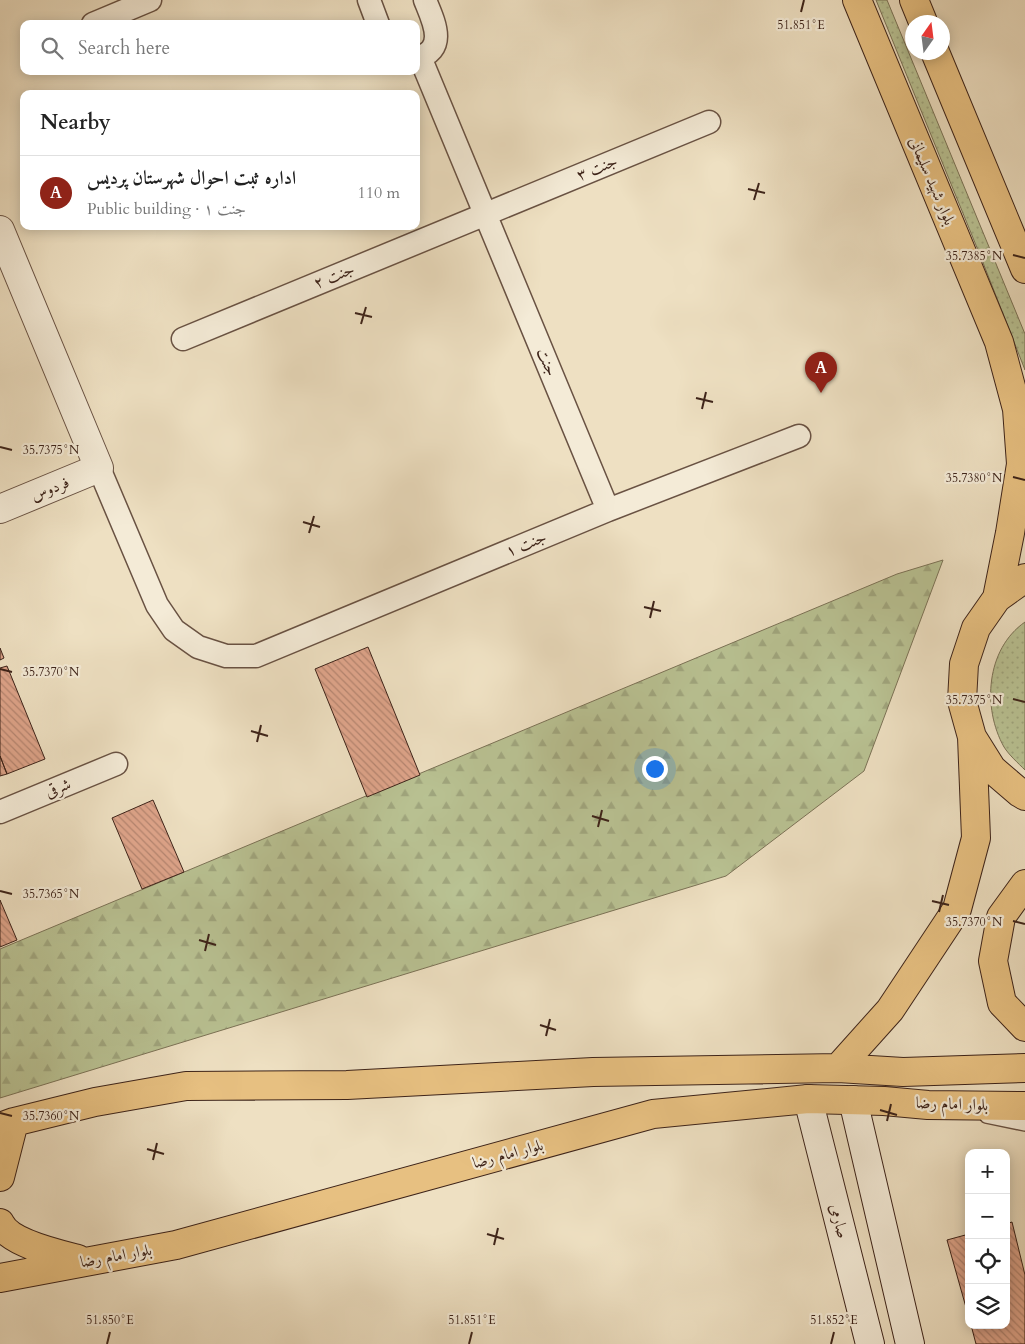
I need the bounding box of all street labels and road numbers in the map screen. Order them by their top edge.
street label: بلوار شهید سلیمانی [904,133,960,229]
street label: جنت ۳ [573,150,621,186]
street label: جنت ۲ [310,258,358,294]
street label: جنت [531,345,563,379]
street label: فردوس [27,471,73,507]
street label: جنت ۱ [502,526,550,562]
street label: شرقی [42,773,74,803]
street label: بلوار امام رضا [915,1092,989,1119]
street label: بلوار امام رضا [470,1134,547,1177]
street label: صارمی [824,1201,854,1241]
street label: بلوار امام رضا [78,1239,154,1276]

